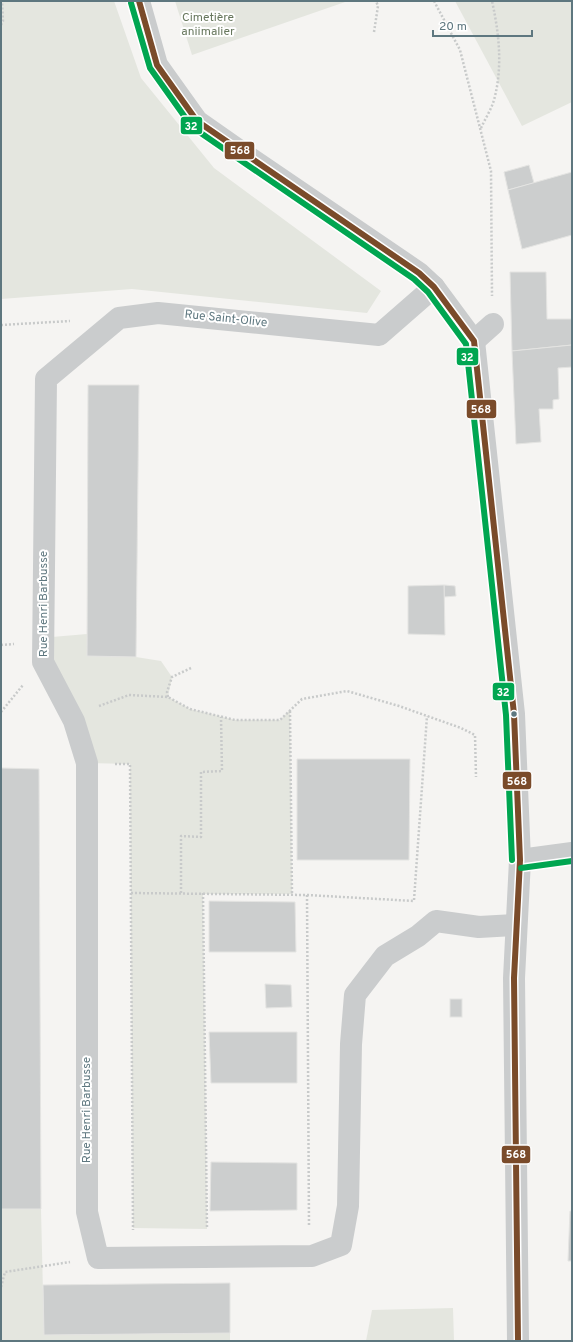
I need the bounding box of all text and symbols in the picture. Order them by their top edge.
park label: Cimetière aniimalier [181,10,235,40]
scale bar [433,12,532,38]
text: 20 m [439,19,467,35]
line badge: 32 [180,116,203,135]
text: 32 [184,120,198,134]
line badge: 568 [224,141,255,160]
text: 568 [230,144,250,158]
street label: Rue Saint-Olive [184,307,268,331]
line badge: 32 [456,347,479,366]
text: 32 [460,351,474,365]
line badge: 568 [466,399,497,419]
text: 568 [471,403,491,417]
street label: Rue Henri Barbusse [36,551,52,657]
line badge: 32 [492,682,515,701]
text: 32 [496,686,510,700]
unlabelled marker [509,709,519,719]
line badge: 568 [502,771,532,790]
text: 568 [507,775,527,789]
street label: Rue Henri Barbusse [79,1057,95,1163]
line badge: 568 [501,1145,531,1164]
text: 568 [506,1148,526,1162]

